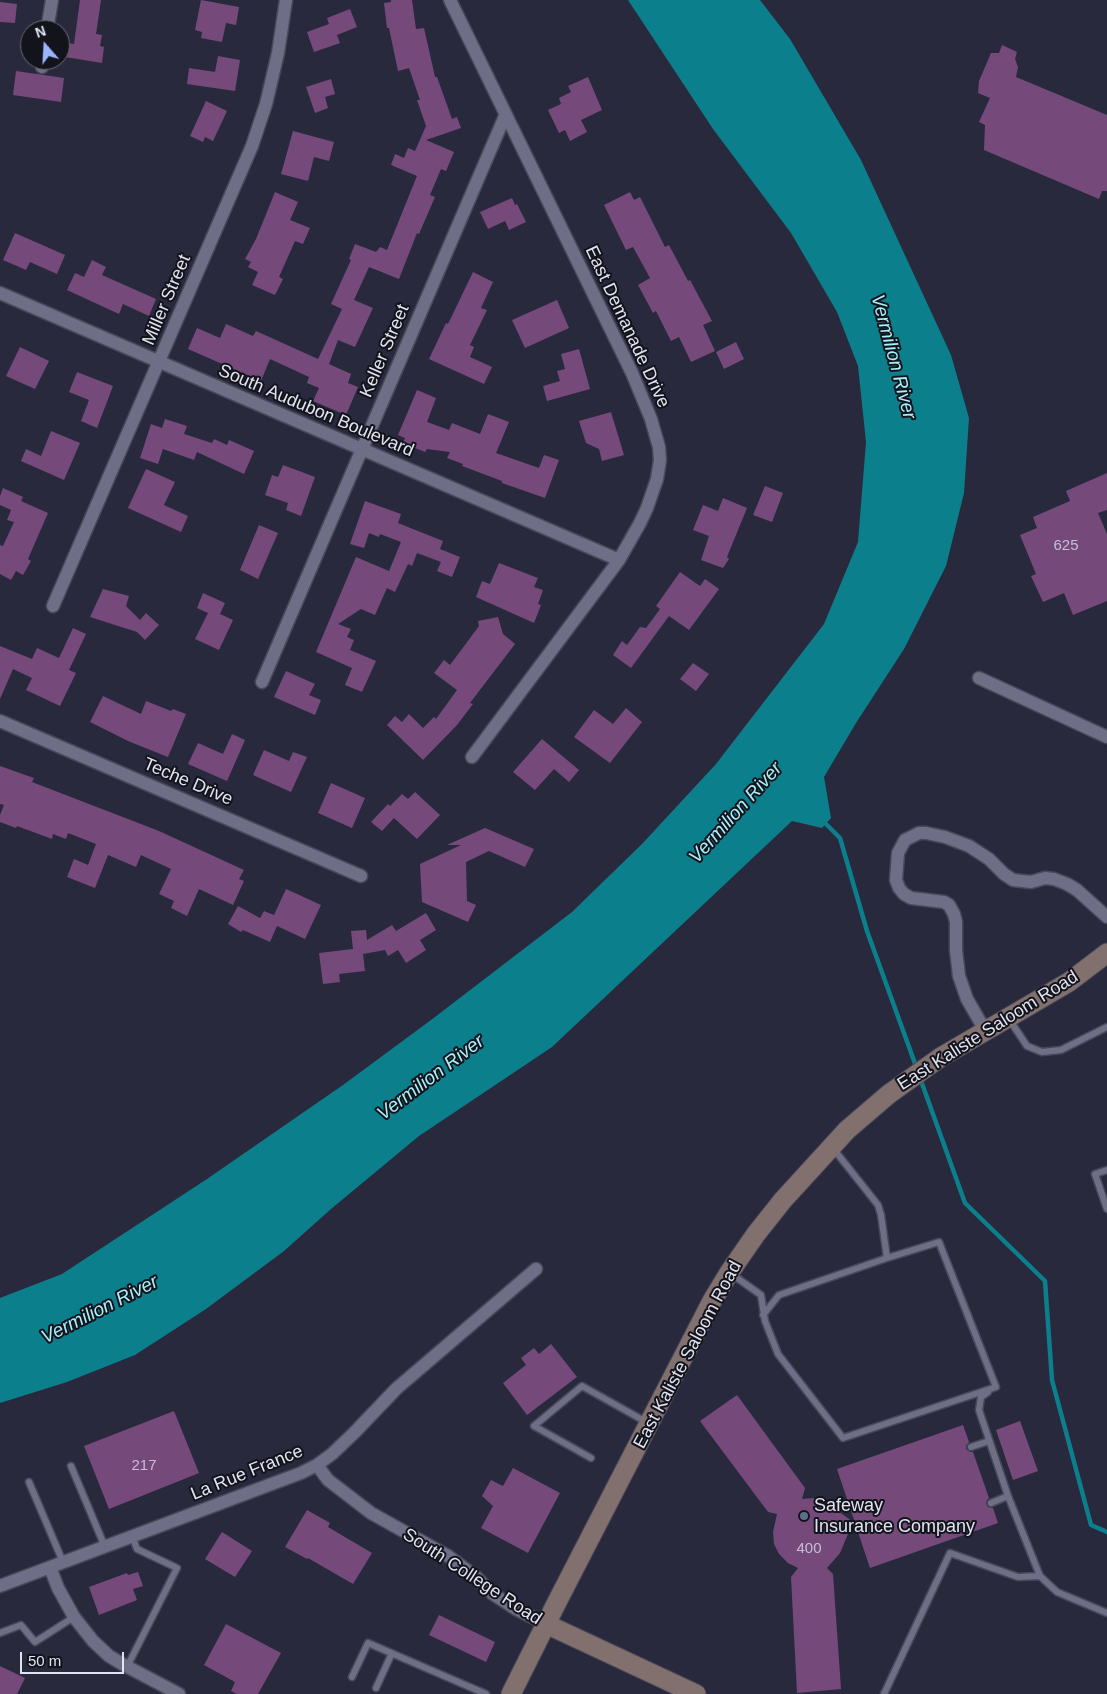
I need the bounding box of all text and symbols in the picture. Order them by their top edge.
north arrow [20,20,70,70]
text: N [33,23,48,41]
street label: East Demanade Drive [580,243,674,411]
street label: Miller Street [138,252,196,348]
water label: Vermilion River [865,292,921,422]
street label: Keller Street [356,301,414,401]
street label: South Audubon Boulevard [215,360,417,462]
house number: 625 [1053,537,1079,555]
street label: Teche Drive [140,753,236,811]
water label: Vermilion River [685,758,787,868]
street label: East Kaliste Saloom Road [894,966,1082,1096]
water label: Vermilion River [373,1030,489,1126]
street label: East Kaliste Saloom Road [629,1258,747,1452]
water label: Vermilion River [38,1271,162,1349]
street label: La Rue France [188,1441,306,1505]
house number: 217 [131,1457,157,1475]
place label: Safeway Insurance Company [814,1495,975,1538]
marker: Safeway Insurance Company [798,1510,810,1522]
street label: South College Road [399,1524,545,1630]
house number: 400 [796,1540,822,1558]
scale bar [22,1642,126,1674]
text: 50 m [28,1652,61,1669]

